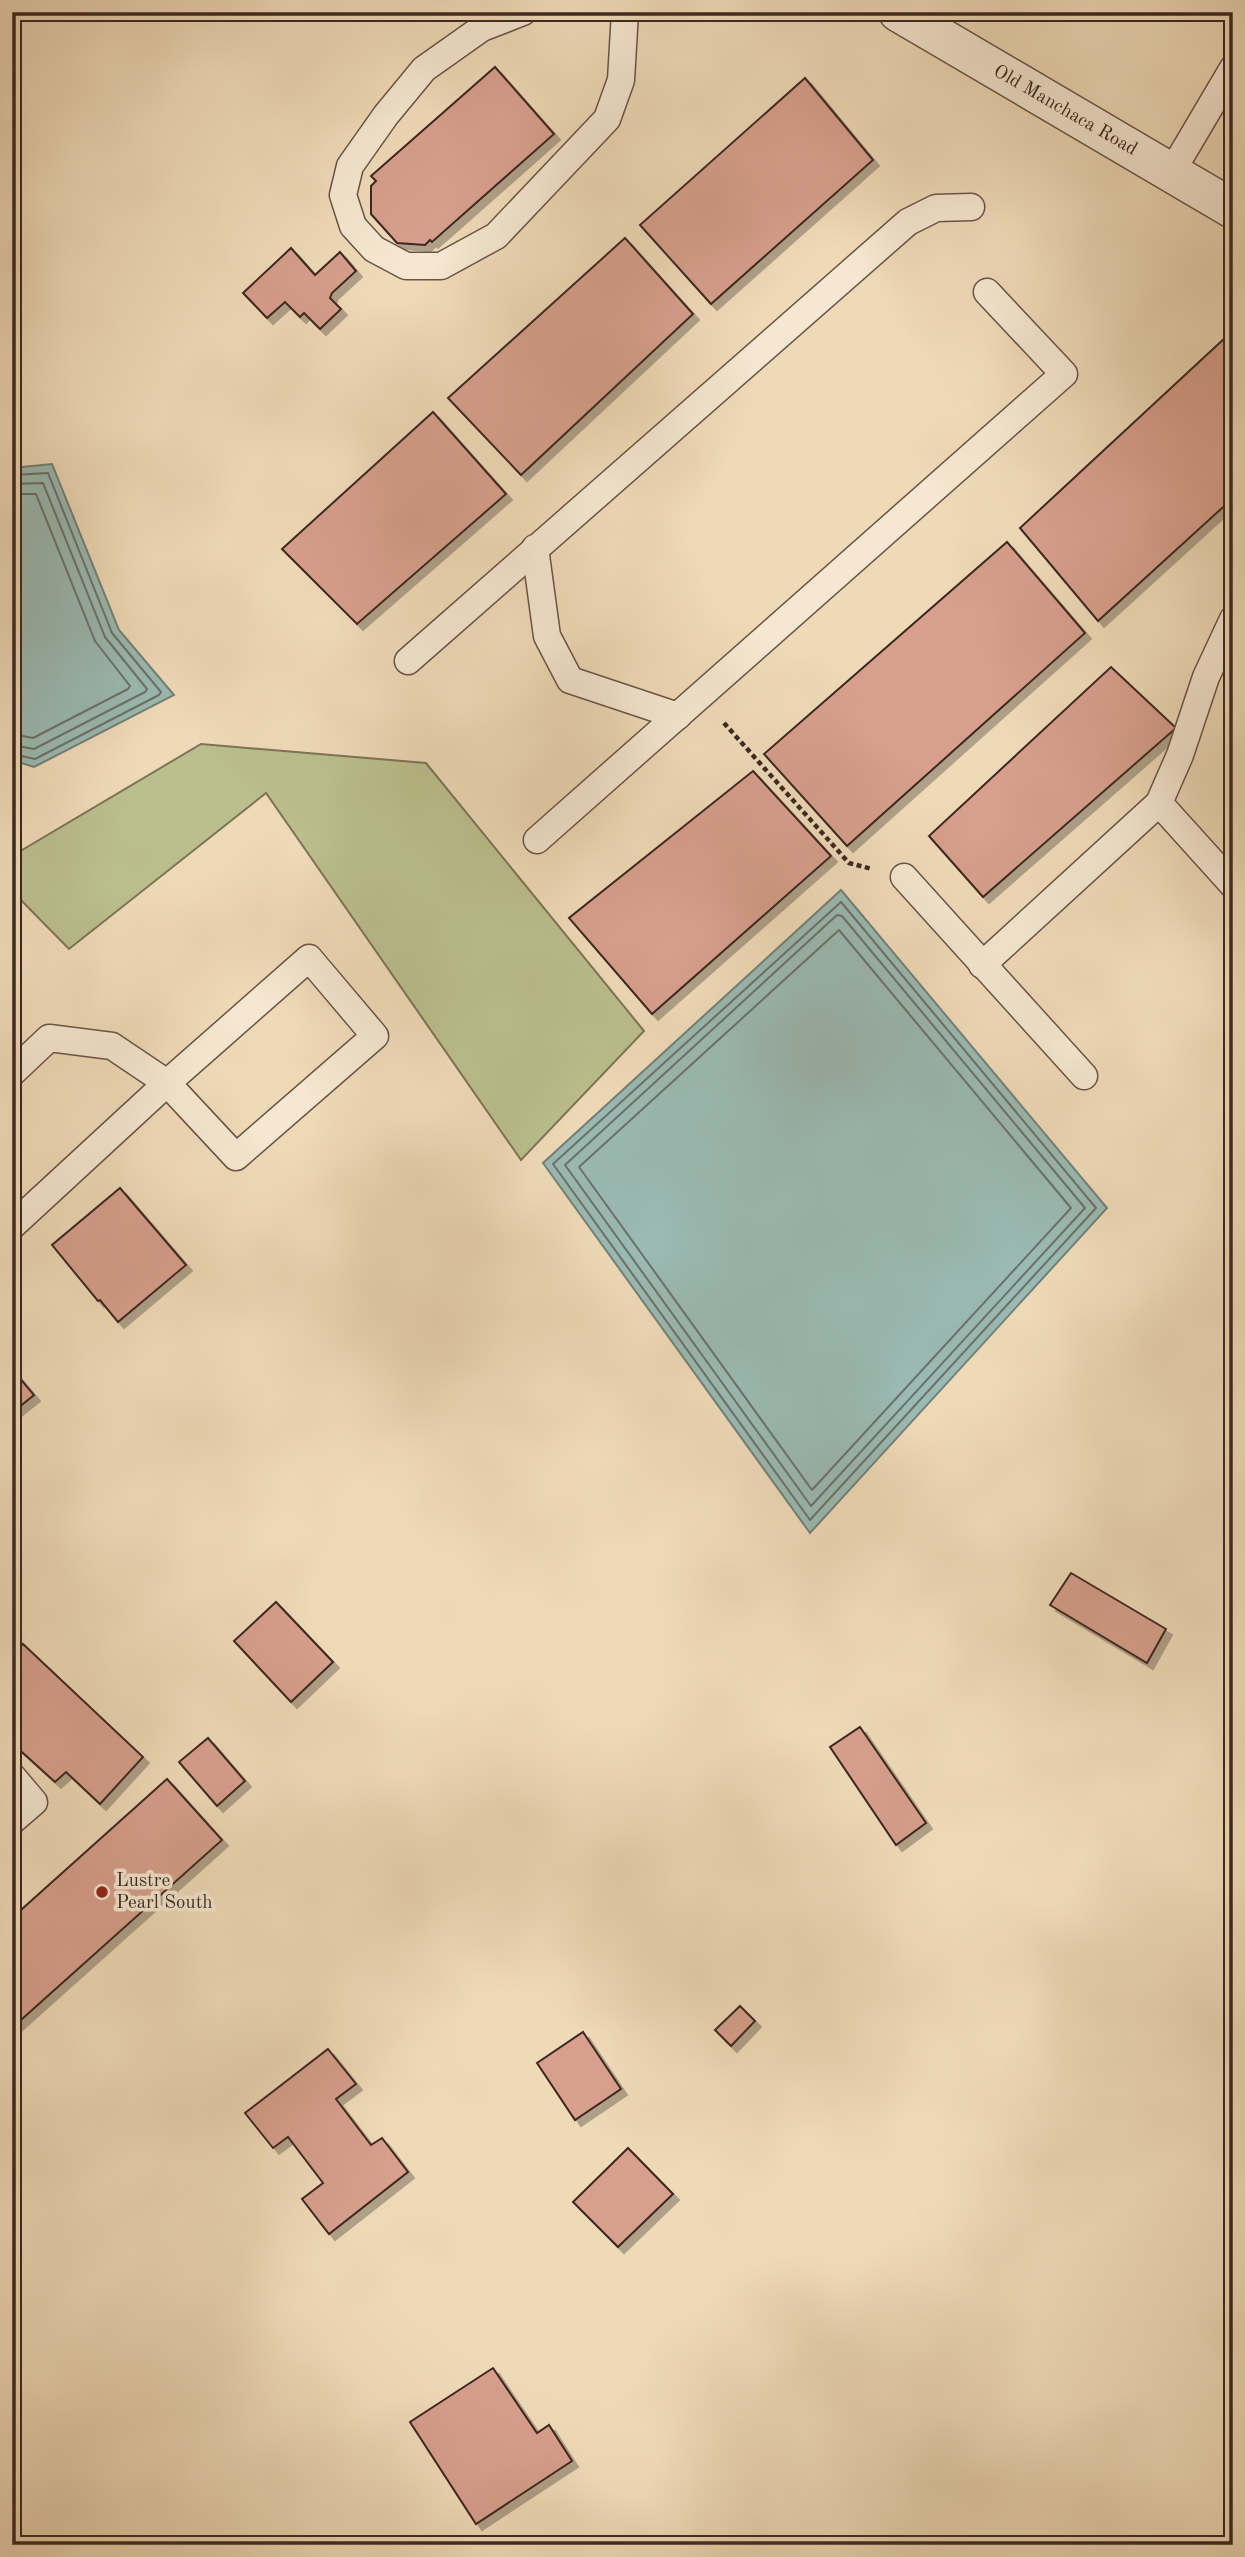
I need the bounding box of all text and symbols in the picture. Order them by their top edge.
street label: Old Manchaca Road [990,62,1140,160]
place label: Lustre Pearl South [116,1872,213,1913]
marker: Lustre Pearl South [94,1884,110,1900]

